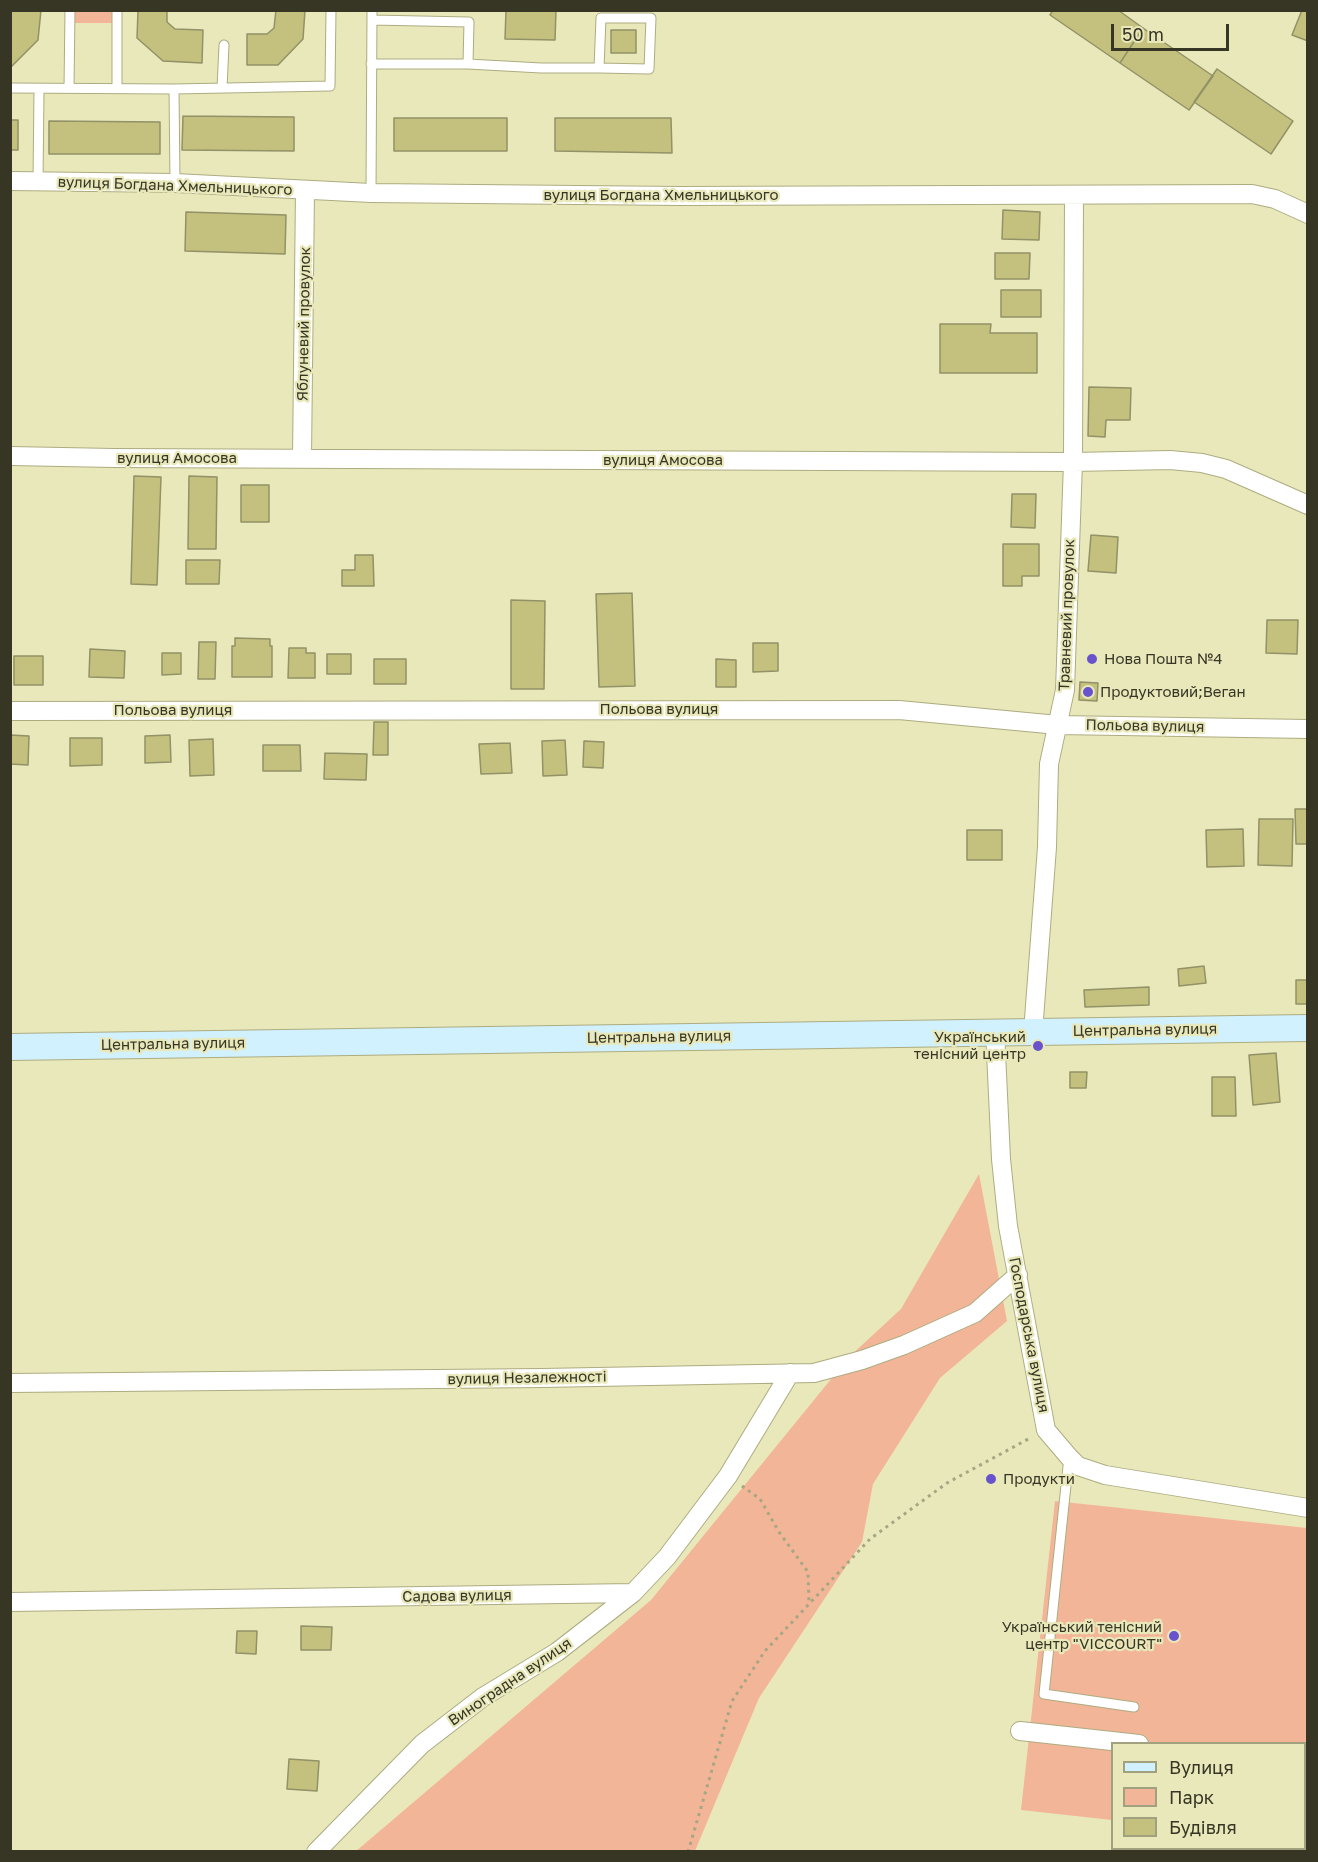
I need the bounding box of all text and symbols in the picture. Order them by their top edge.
scale bar [1114,12,1232,50]
text: 50 m [1122,23,1164,45]
street label: вулиця Богдана Хмельницького [57,173,293,199]
street label: вулиця Богдана Хмельницького [544,186,778,204]
street label: Яблуневий провулок [294,247,314,401]
street label: вулиця Амосова [117,449,237,467]
street label: вулиця Амосова [603,451,723,469]
street label: Травневий провулок [1055,539,1079,691]
place label: Нова Пошта №4 [1104,650,1222,668]
marker: Нова Пошта №4 [1085,652,1099,666]
place label: Продуктовий;Веган [1100,683,1246,701]
marker: Продуктовий;Веган [1081,685,1095,699]
street label: Польова вулиця [600,700,718,718]
street label: Польова вулиця [114,701,232,719]
street label: Польова вулиця [1085,716,1205,736]
street label: Центральна вулиця [1073,1020,1217,1040]
street label: Центральна вулиця [587,1027,731,1047]
place label: Український тенісний центр [914,1028,1026,1063]
street label: Центральна вулиця [101,1034,245,1054]
marker: Український тенісний центр [1031,1039,1045,1053]
street label: Господарська вулиця [1005,1256,1053,1414]
street label: вулиця Незалежності [447,1368,607,1388]
place label: Продукти [1003,1470,1075,1488]
marker: Продукти [984,1472,998,1486]
street label: Садова вулиця [402,1586,512,1606]
place label: Український тенісний центр "VICCOURT" [1002,1618,1162,1653]
marker: Український тенісний центр "VICCOURT" [1167,1629,1181,1643]
street label: Виноградна вулиця [445,1634,575,1730]
legend [1111,1742,1306,1850]
text: Вулиця [1169,1756,1234,1778]
text: Парк [1169,1786,1214,1808]
text: Будівля [1169,1816,1237,1838]

